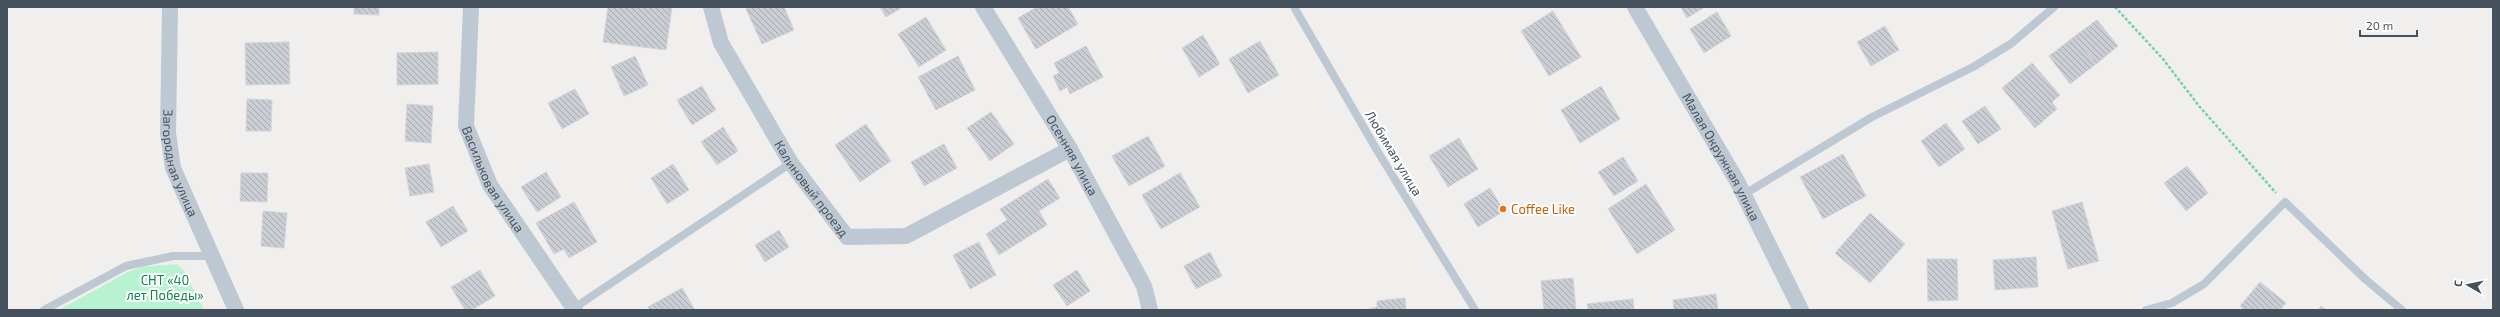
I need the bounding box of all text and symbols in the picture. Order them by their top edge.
scale bar [2360,12,2417,38]
text: 20 m [2366,18,2393,32]
street label: Малая Окружная улица [1679,90,1764,224]
street label: Любимая улица [1362,107,1426,199]
street label: Загородная улица [160,109,202,219]
street label: Осенняя улица [1043,112,1102,198]
street label: Васильковая улица [459,124,528,235]
street label: Калиновый проезд [771,137,852,240]
place label: Coffee Like [1511,201,1575,217]
marker: Coffee Like [1498,204,1508,214]
north arrow [2448,265,2488,305]
park label: СНТ «40 лет Победы» [126,272,204,303]
text: С [2451,279,2465,288]

